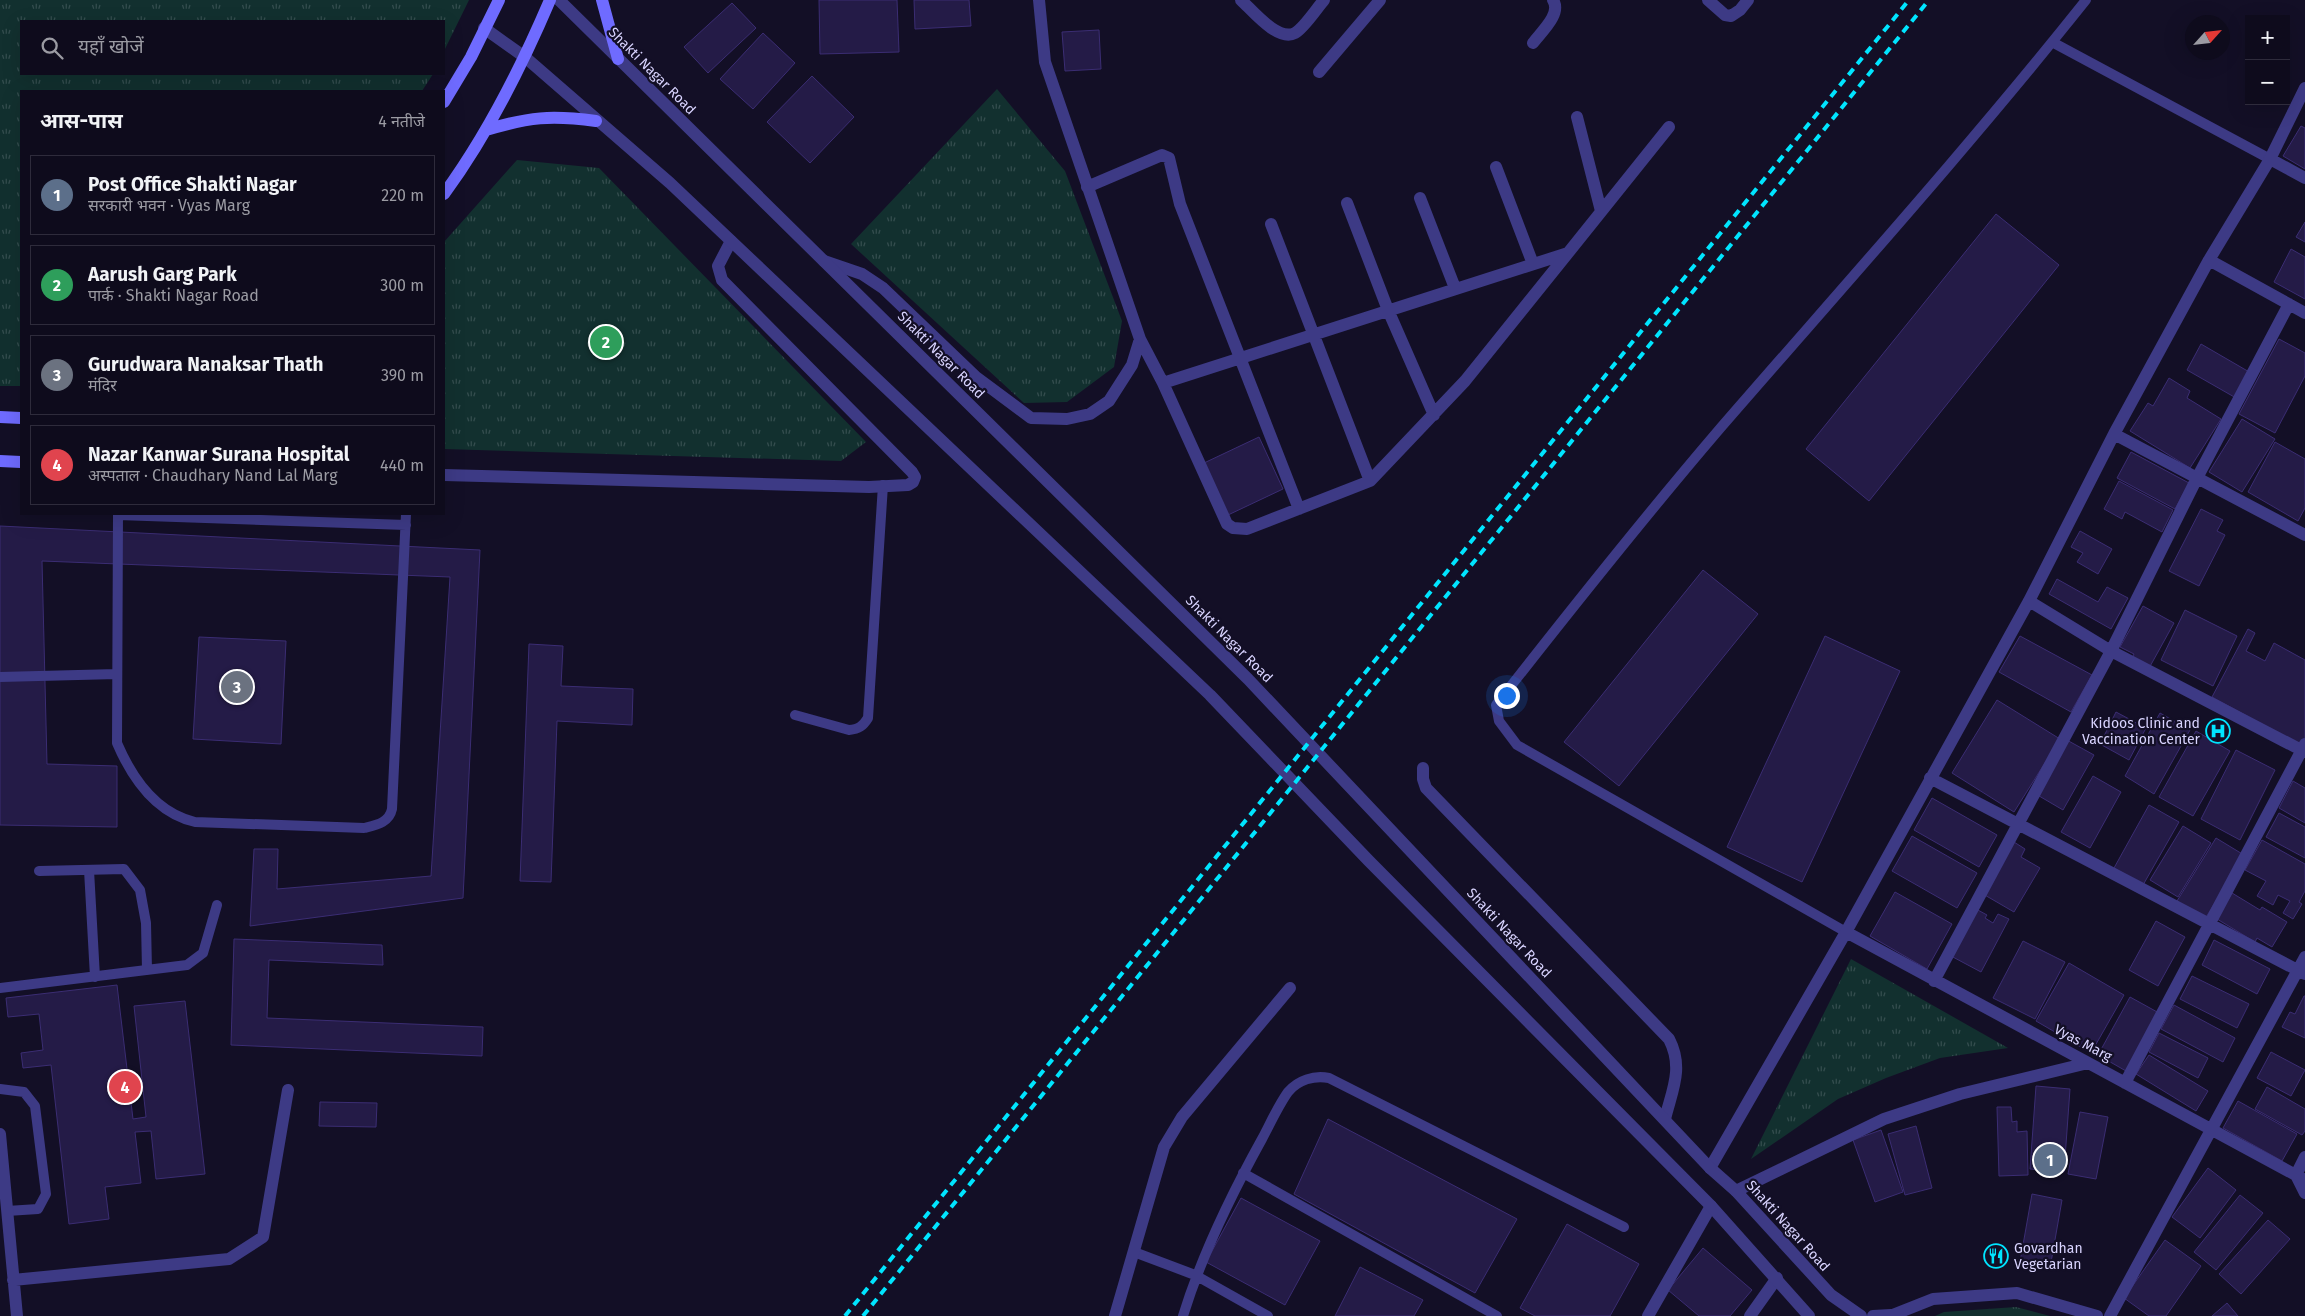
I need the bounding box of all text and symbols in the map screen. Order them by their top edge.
north arrow [2185,15,2230,60]
map controls [2245,15,2290,105]
button: + [2245,15,2290,60]
search box [20,20,445,75]
street label: Shakti Nagar Road [605,24,699,118]
icon: search [38,34,66,62]
text: यहाँ खोजें [78,35,144,58]
button: − [2245,60,2290,105]
text: आस-पास [40,108,123,134]
text: 4 नतीजे [378,112,425,131]
text: Post Office Shakti Nagar [88,173,297,196]
text: 1 [53,186,61,205]
text: 220 m [381,186,424,205]
text: सरकारी भवन · Vyas Marg [88,196,250,215]
text: Aarush Garg Park [88,263,237,286]
text: 2 [53,276,61,295]
text: 300 m [380,276,424,295]
text: पार्क · Shakti Nagar Road [88,286,259,305]
street label: Shakti Nagar Road [894,308,988,402]
pin: 2 [590,323,622,361]
text: Gurudwara Nanaksar Thath [88,353,324,376]
text: 3 [53,366,61,385]
text: 390 m [381,366,424,385]
text: मंदिर [88,376,117,395]
text: Nazar Kanwar Surana Hospital [88,443,349,466]
text: 4 [52,456,62,475]
text: 440 m [380,456,424,475]
text: अस्पताल · Chaudhary Nand Lal Marg [88,466,338,485]
street label: Shakti Nagar Road [1182,592,1276,686]
pin: 3 [221,668,253,706]
your location [1494,683,1520,709]
place label: Kidoos Clinic and Vaccination Center [2082,715,2201,748]
hospital icon: Kidoos Clinic and Vaccination Center [2205,718,2231,744]
street label: Shakti Nagar Road [1463,885,1555,981]
street label: Vyas Marg [2051,1021,2115,1066]
pin: 4 [109,1068,141,1106]
pin: 1 [2034,1141,2066,1179]
street label: Shakti Nagar Road [1743,1177,1833,1275]
place label: Govardhan Vegetarian [2014,1240,2083,1273]
restaurant icon: Govardhan Vegetarian [1983,1243,2009,1269]

